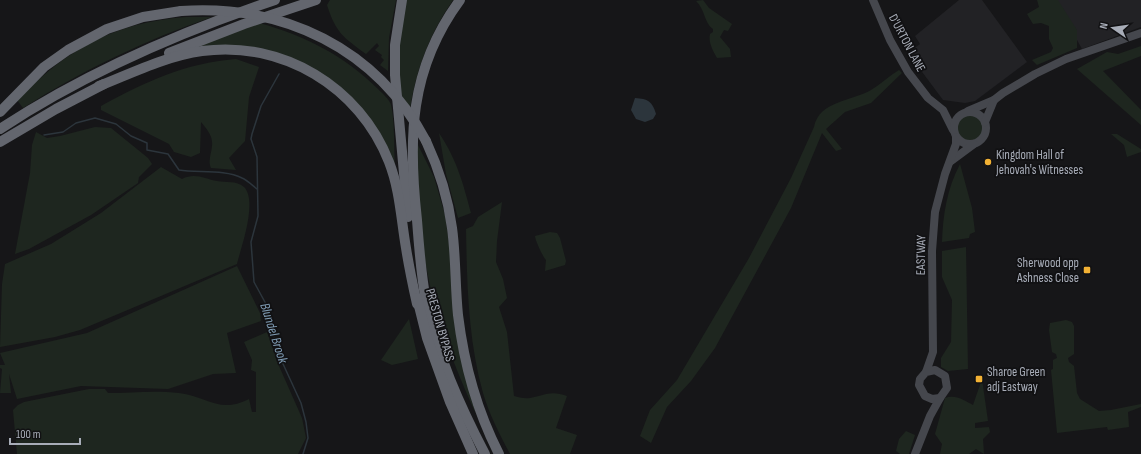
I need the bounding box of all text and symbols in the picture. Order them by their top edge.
north arrow [1093,8,1133,48]
street label: D'URTON LANE [885,11,929,75]
text: N [1097,21,1111,30]
place label: Kingdom Hall of Jehovah's Witnesses [995,147,1084,178]
marker: Kingdom Hall of Jehovah's Witnesses [983,157,993,167]
street label: EASTWAY [913,234,929,275]
place label: Sherwood opp Ashness Close [1016,255,1079,286]
marker: Sherwood opp Ashness Close [1082,265,1092,275]
street label: PRESTON BYPASS [422,287,458,364]
water label: Blundel Brook [256,301,292,366]
place label: Sharoe Green adj Eastway [987,364,1045,395]
marker: Sharoe Green adj Eastway [974,374,984,384]
scale bar [10,420,80,446]
text: 100 m [16,427,41,442]

